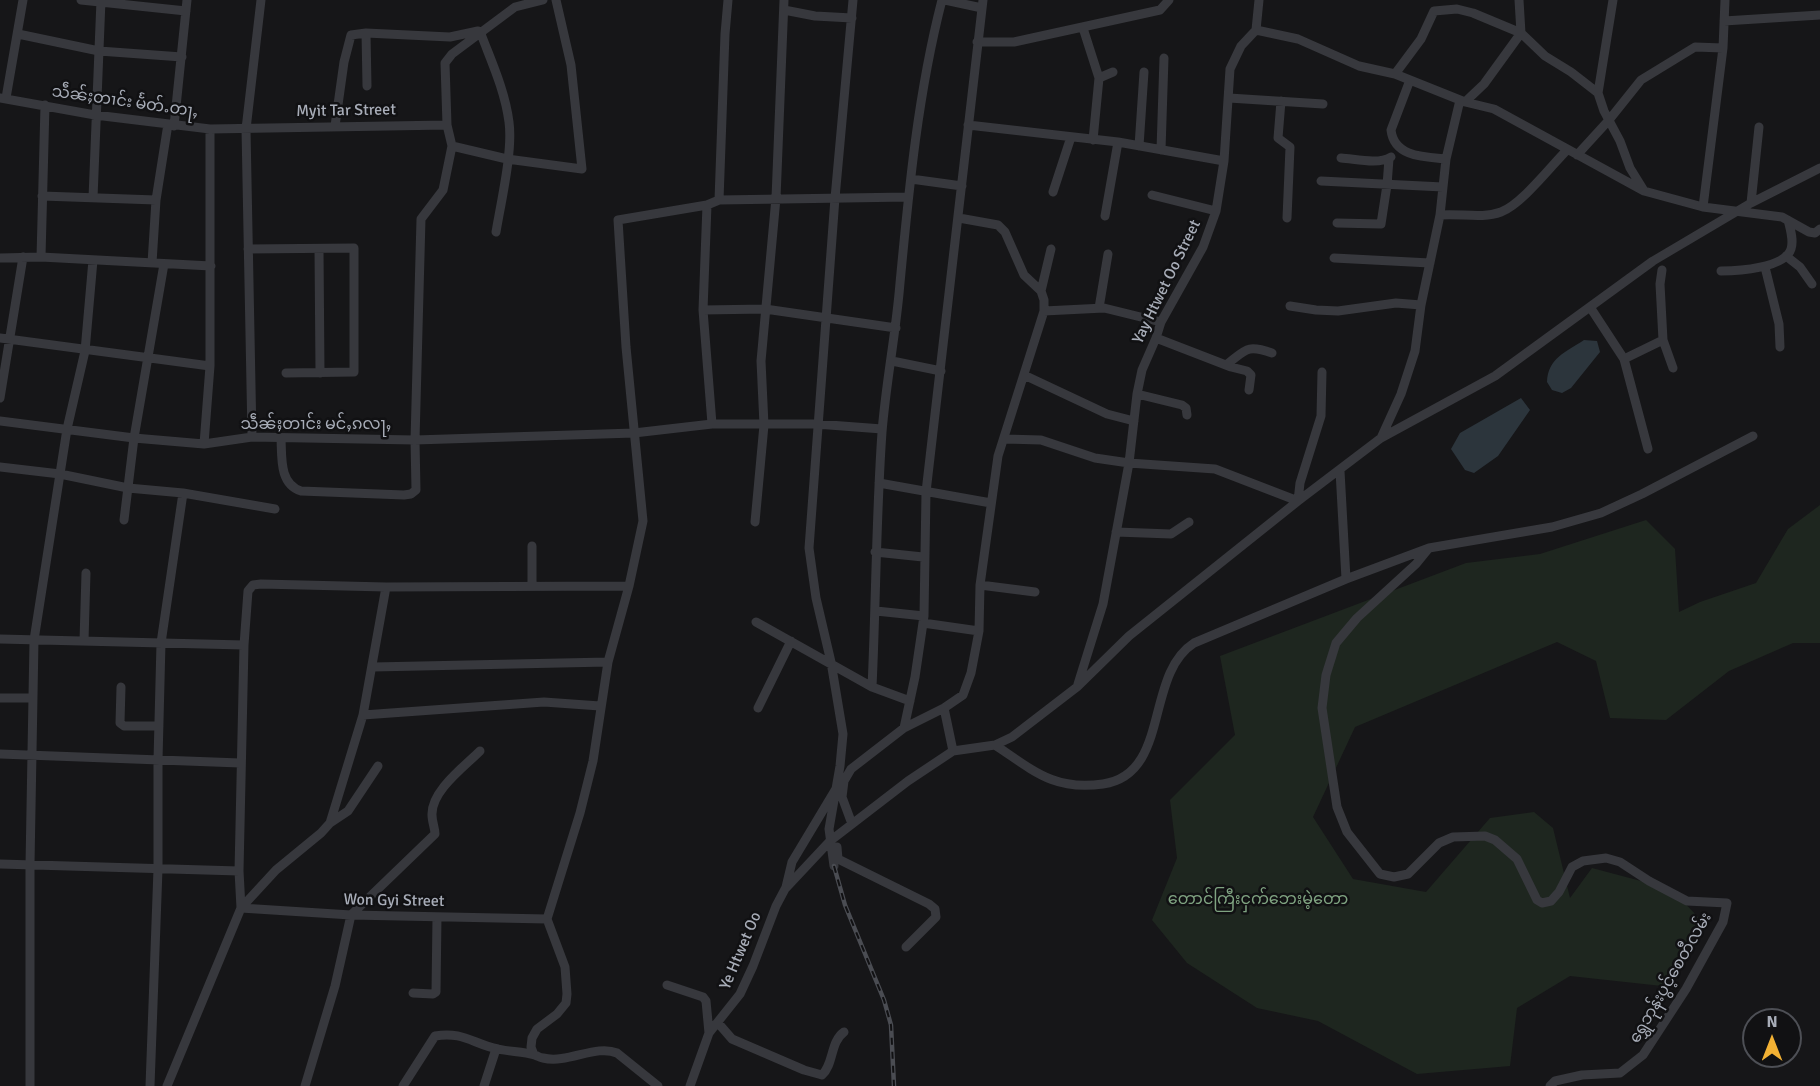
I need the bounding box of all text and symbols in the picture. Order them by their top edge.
street label: သဵၼ်ႈတၢင်း မႅတ်ႉတႃႇ [51,82,199,122]
street label: Myit Tar Street [296,101,396,121]
street label: Yay Htwet Oo Street [1129,217,1205,347]
street label: သဵၼ်ႈတၢင်း မင်ႇၵလႃႇ [241,415,391,435]
park label: တောင်ကြီးငှက်ဘေးမဲ့တော [1168,890,1348,910]
street label: Won Gyi Street [343,891,445,911]
street label: Ye Htwet Oo [716,909,766,993]
street label: ရွှေဘုန်းပွင့်စေတီလမ်း [1626,909,1716,1047]
north arrow [1742,1008,1802,1068]
text: N [1766,1012,1778,1032]

